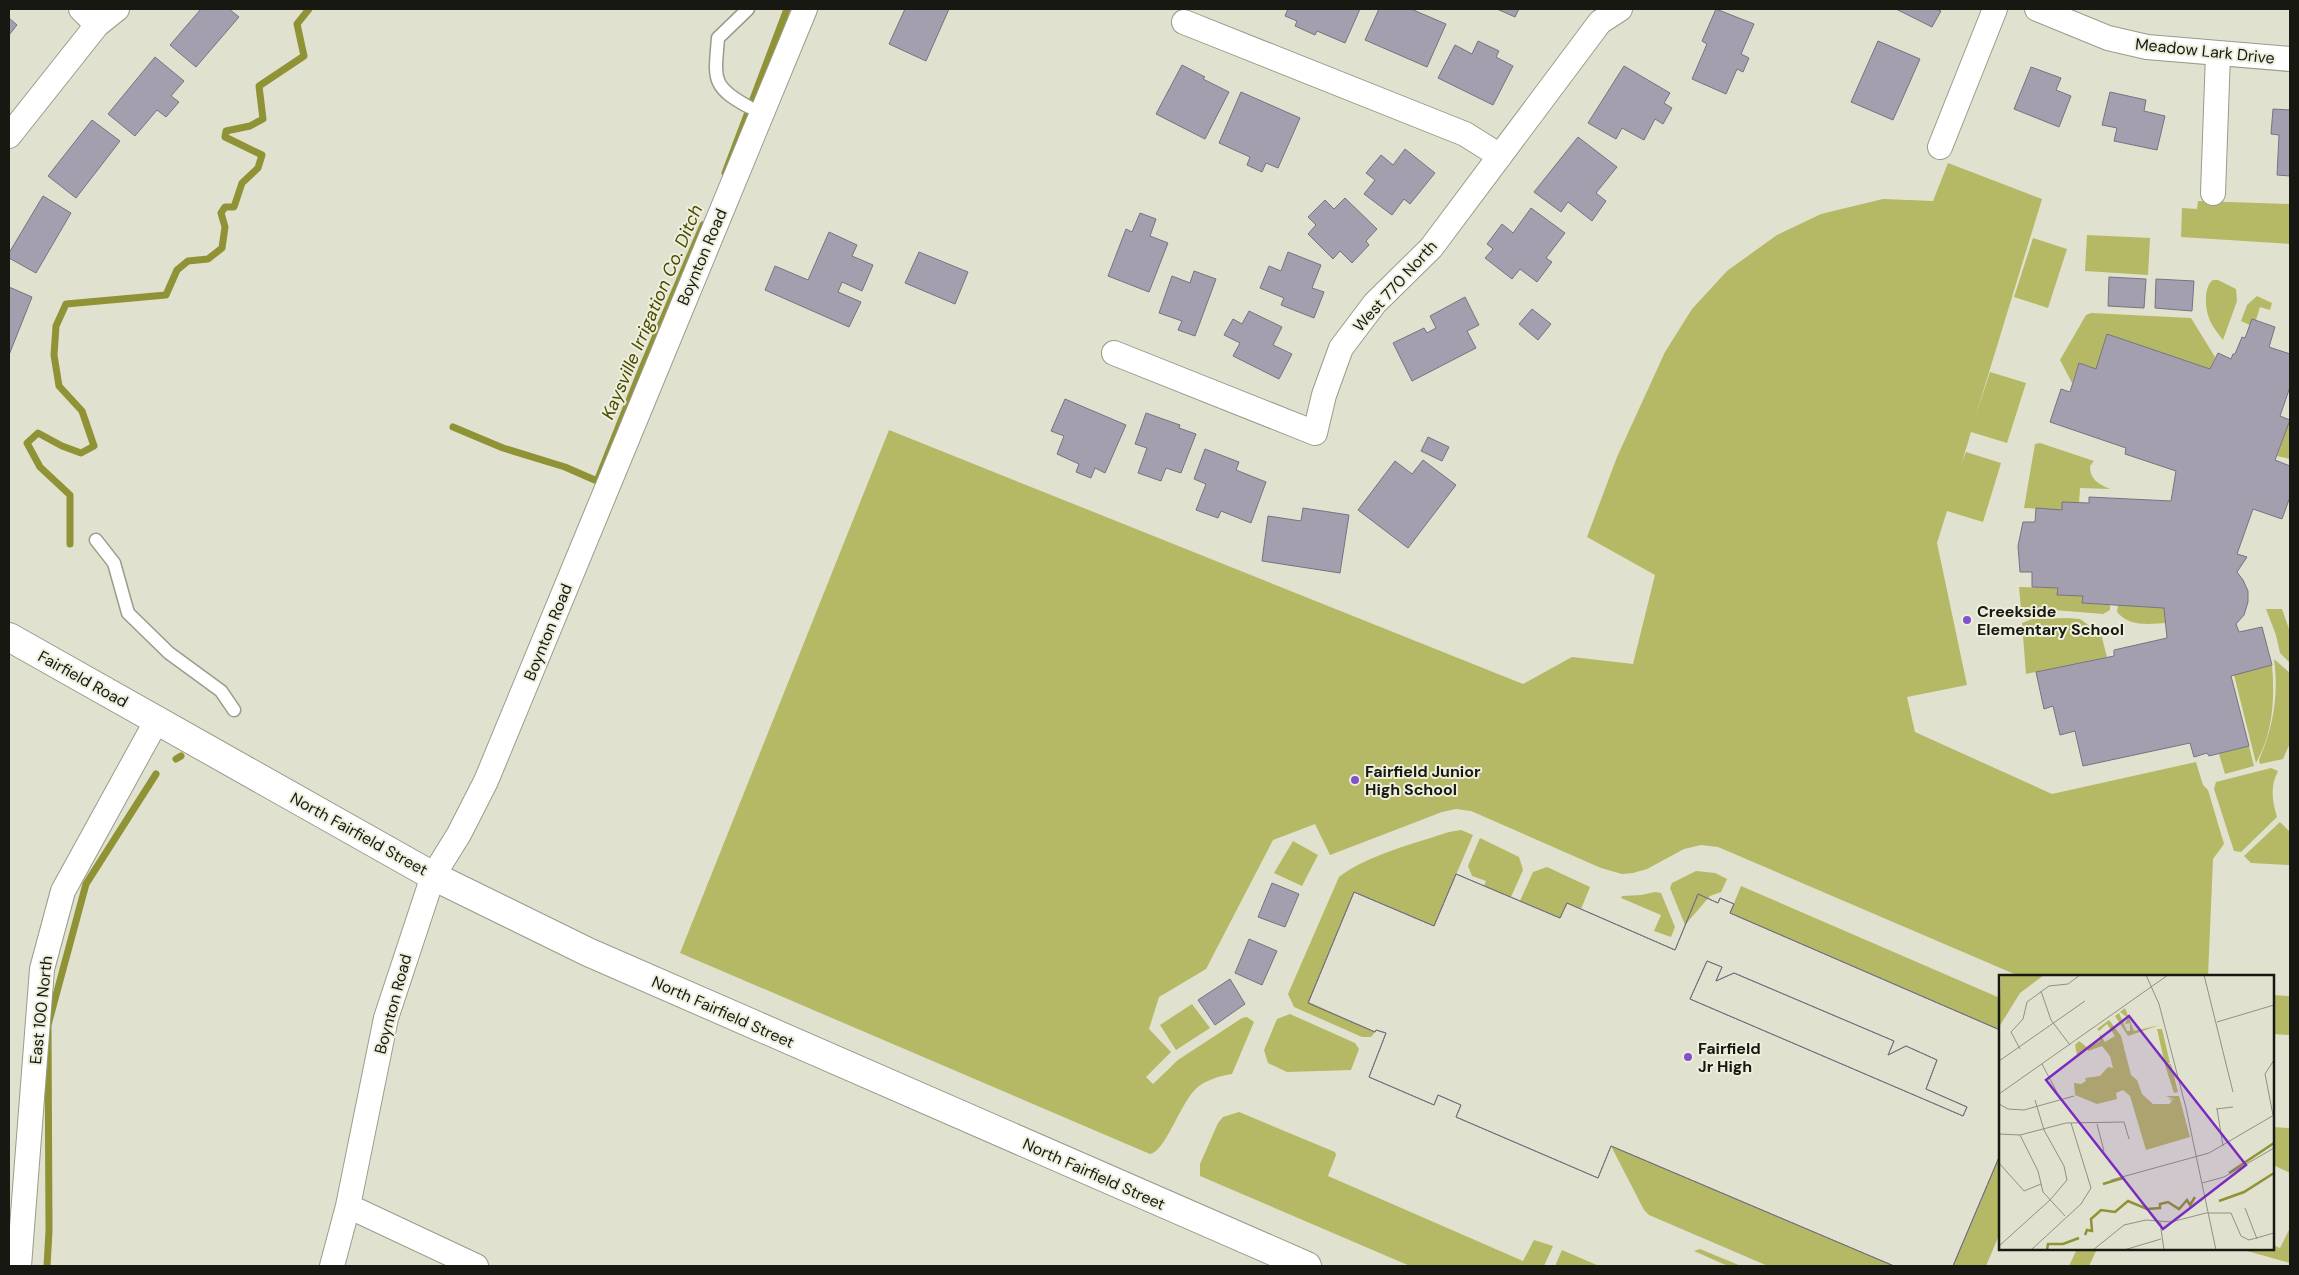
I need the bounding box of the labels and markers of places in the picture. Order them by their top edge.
place label: Creekside Elementary School [1977,601,2124,640]
marker: Creekside Elementary School [1961,614,1973,626]
place label: Fairfield Junior High School [1365,761,1481,800]
marker: Fairfield Junior High School [1349,774,1361,786]
place label: Fairfield Jr High [1698,1038,1761,1077]
marker: Fairfield Jr High [1682,1051,1694,1063]

